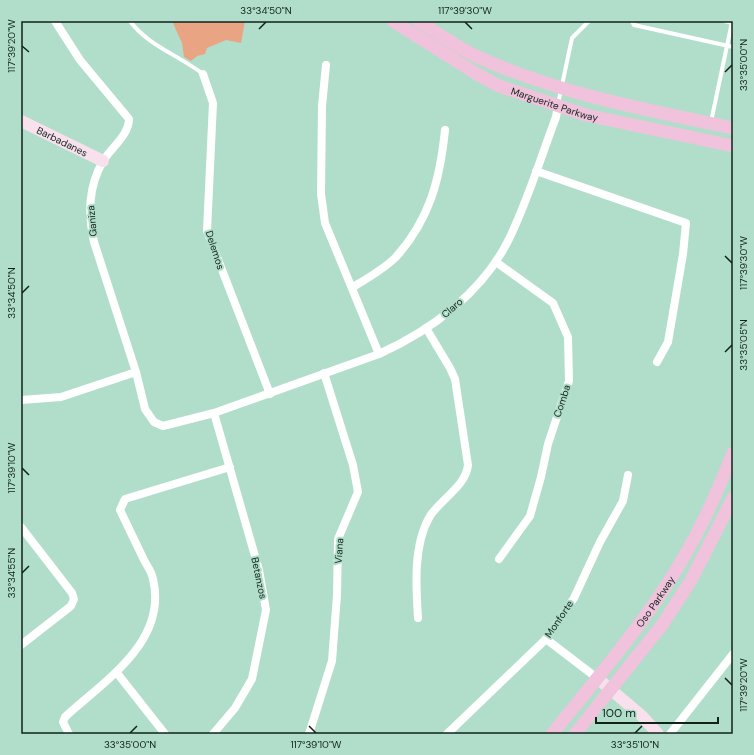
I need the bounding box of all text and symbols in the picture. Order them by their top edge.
text: 33°34'50"N [240,4,292,17]
text: 117°39'30"W [438,4,492,17]
text: 117°39'20"W [5,19,18,73]
text: 33°35'00"N [737,39,750,91]
street label: Marguerite Parkway [509,84,600,124]
street label: Barbadanes [35,123,90,159]
street label: Ganiza [84,205,100,237]
street label: Delemos [203,229,227,271]
text: 117°39'30"W [737,236,750,290]
text: 33°34'50"N [5,267,18,319]
street label: Claro [439,295,465,321]
text: 33°35'05"N [737,319,750,371]
street label: Comba [551,383,573,419]
text: 117°39'10"W [5,442,18,494]
street label: Viana [332,538,346,564]
text: 33°34'55"N [5,548,18,598]
street label: Betanzos [248,556,270,600]
street label: Oso Parkway [633,573,678,630]
street label: Monforte [542,598,576,640]
text: 117°39'20"W [737,658,750,712]
scale bar [596,699,718,725]
text: 100 m [602,705,636,721]
text: 33°35'00"N [104,738,156,751]
text: 117°39'10"W [290,738,342,751]
text: 33°35'10"N [611,738,659,751]

